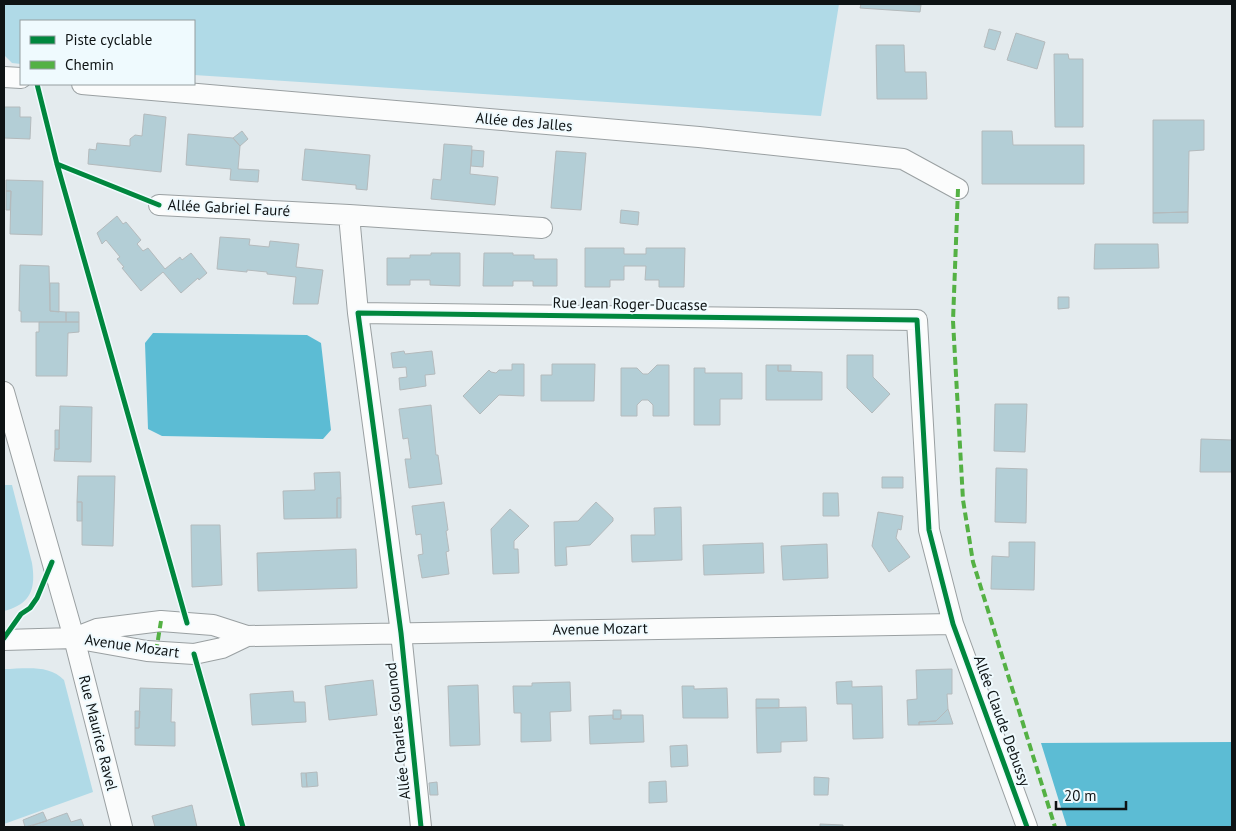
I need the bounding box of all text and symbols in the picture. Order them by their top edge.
legend [20,20,195,85]
text: Piste cyclable [65,30,152,49]
text: Chemin [65,55,114,74]
street label: Allée des Jalles [475,108,573,135]
street label: Allée Gabriel Fauré [167,195,291,220]
street label: Rue Jean Roger-Ducasse [552,293,708,314]
street label: Avenue Mozart [552,618,648,639]
street label: Avenue Mozart [84,629,181,662]
street label: Allée Claude Debussy [970,653,1035,789]
street label: Allée Charles Gounod [381,661,414,801]
street label: Rue Maurice Ravel [75,673,122,793]
scale bar [1056,778,1126,810]
text: 20 m [1064,786,1097,805]

